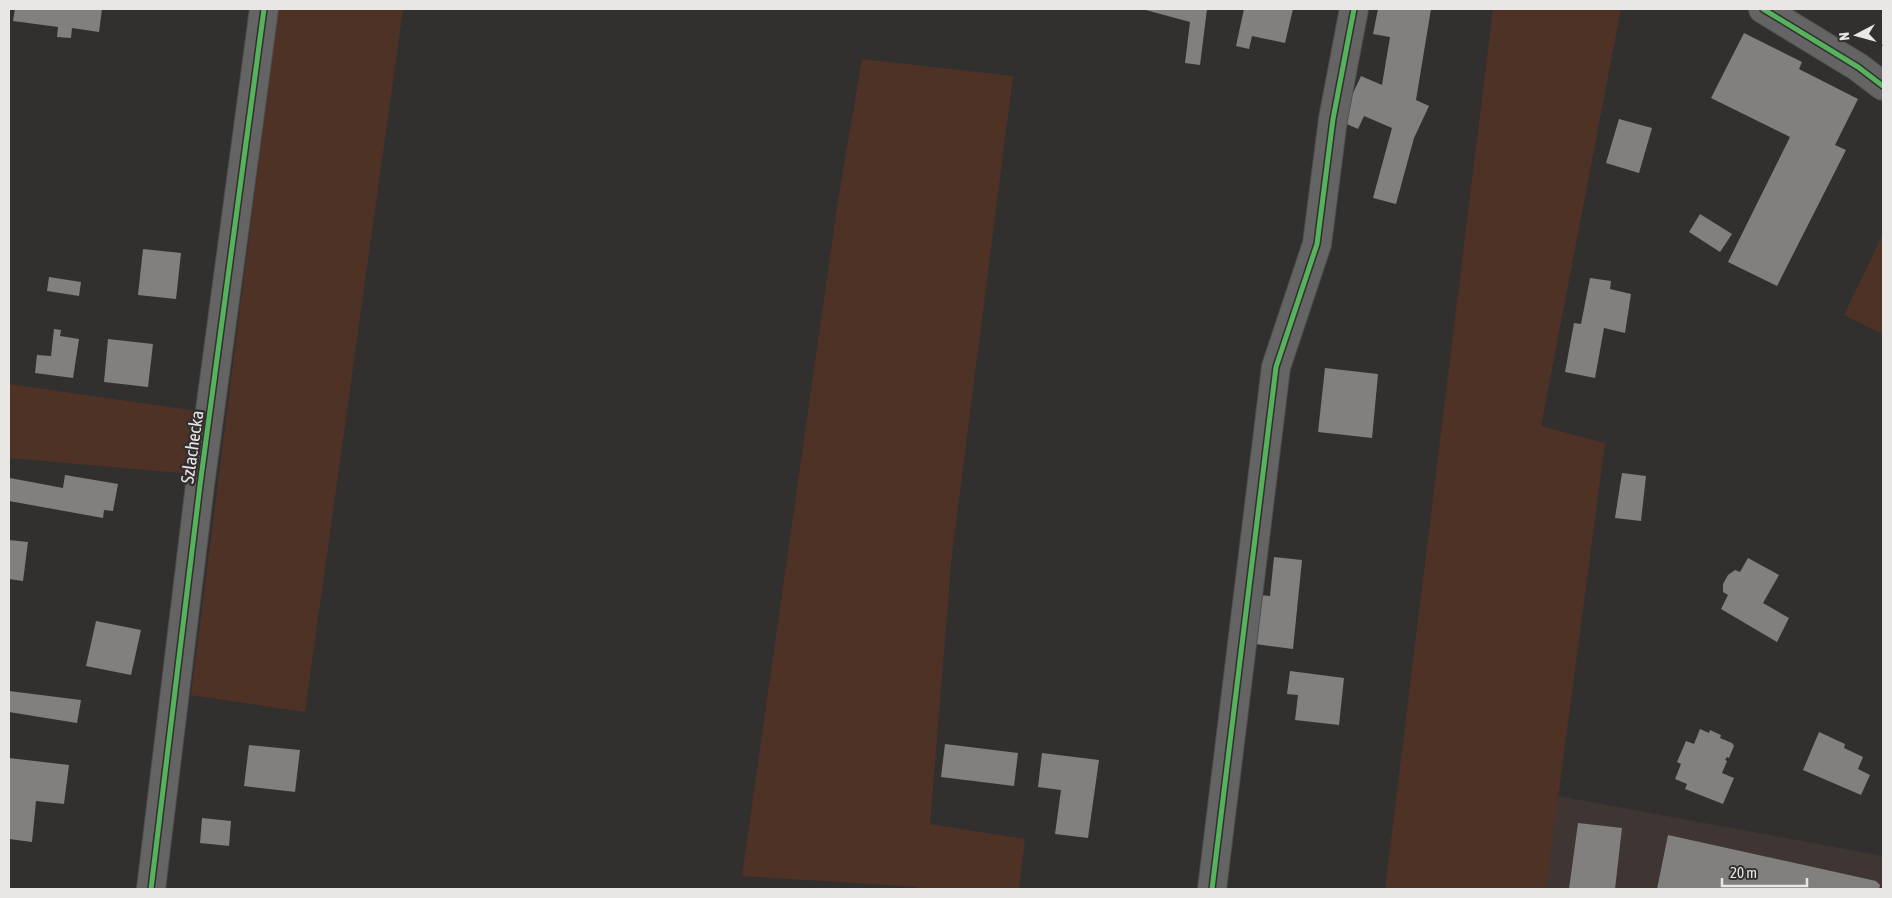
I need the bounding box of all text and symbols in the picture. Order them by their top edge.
north arrow [1832,10,1882,60]
text: N [1836,31,1852,41]
street label: Szlachecka [176,409,208,485]
scale bar [1722,856,1807,888]
text: 20 m [1730,864,1757,881]

